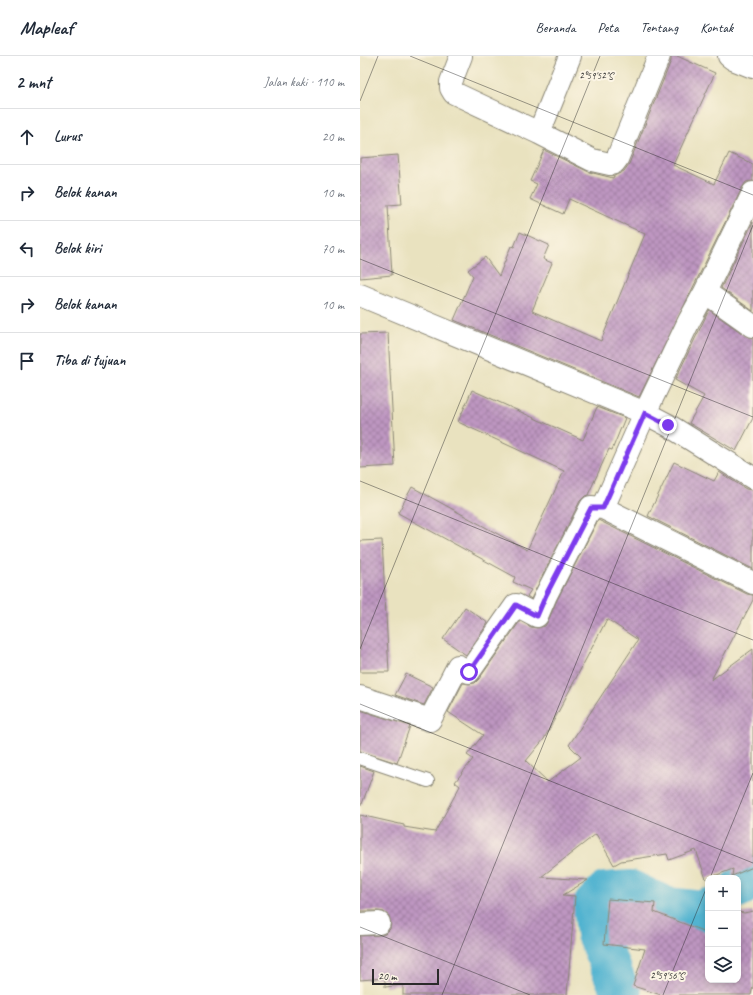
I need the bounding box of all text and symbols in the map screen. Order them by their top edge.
text: Mapleaf [20,16,73,40]
text: Beranda [536,19,576,36]
text: Peta [598,19,619,36]
text: Tentang [641,19,678,36]
text: Kontak [700,19,733,36]
text: 2°59'52"S [579,69,615,82]
text: 2 mnt [16,72,51,93]
text: Jalan kaki · 110 m [264,74,344,90]
icon: ahead [16,126,38,148]
text: Lurus [54,127,82,146]
text: 20 m [322,129,344,145]
icon: right [16,182,38,204]
text: Belok kanan [54,183,117,202]
text: 10 m [322,185,344,201]
icon: left [16,238,38,260]
text: Belok kiri [54,239,101,258]
text: 70 m [322,241,344,257]
icon: right [16,294,38,316]
text: Belok kanan [54,295,117,314]
text: 10 m [322,297,344,313]
icon: arrive [16,350,38,372]
text: Tiba di tujuan [54,351,125,370]
route end [659,416,677,434]
route start [460,663,478,681]
map controls [705,875,741,983]
button: + [705,875,741,911]
button: − [705,911,741,947]
button: layers [705,947,741,983]
scale bar [372,967,439,986]
text: 20 m [378,969,397,983]
text: 2°59'56"S [650,969,686,982]

